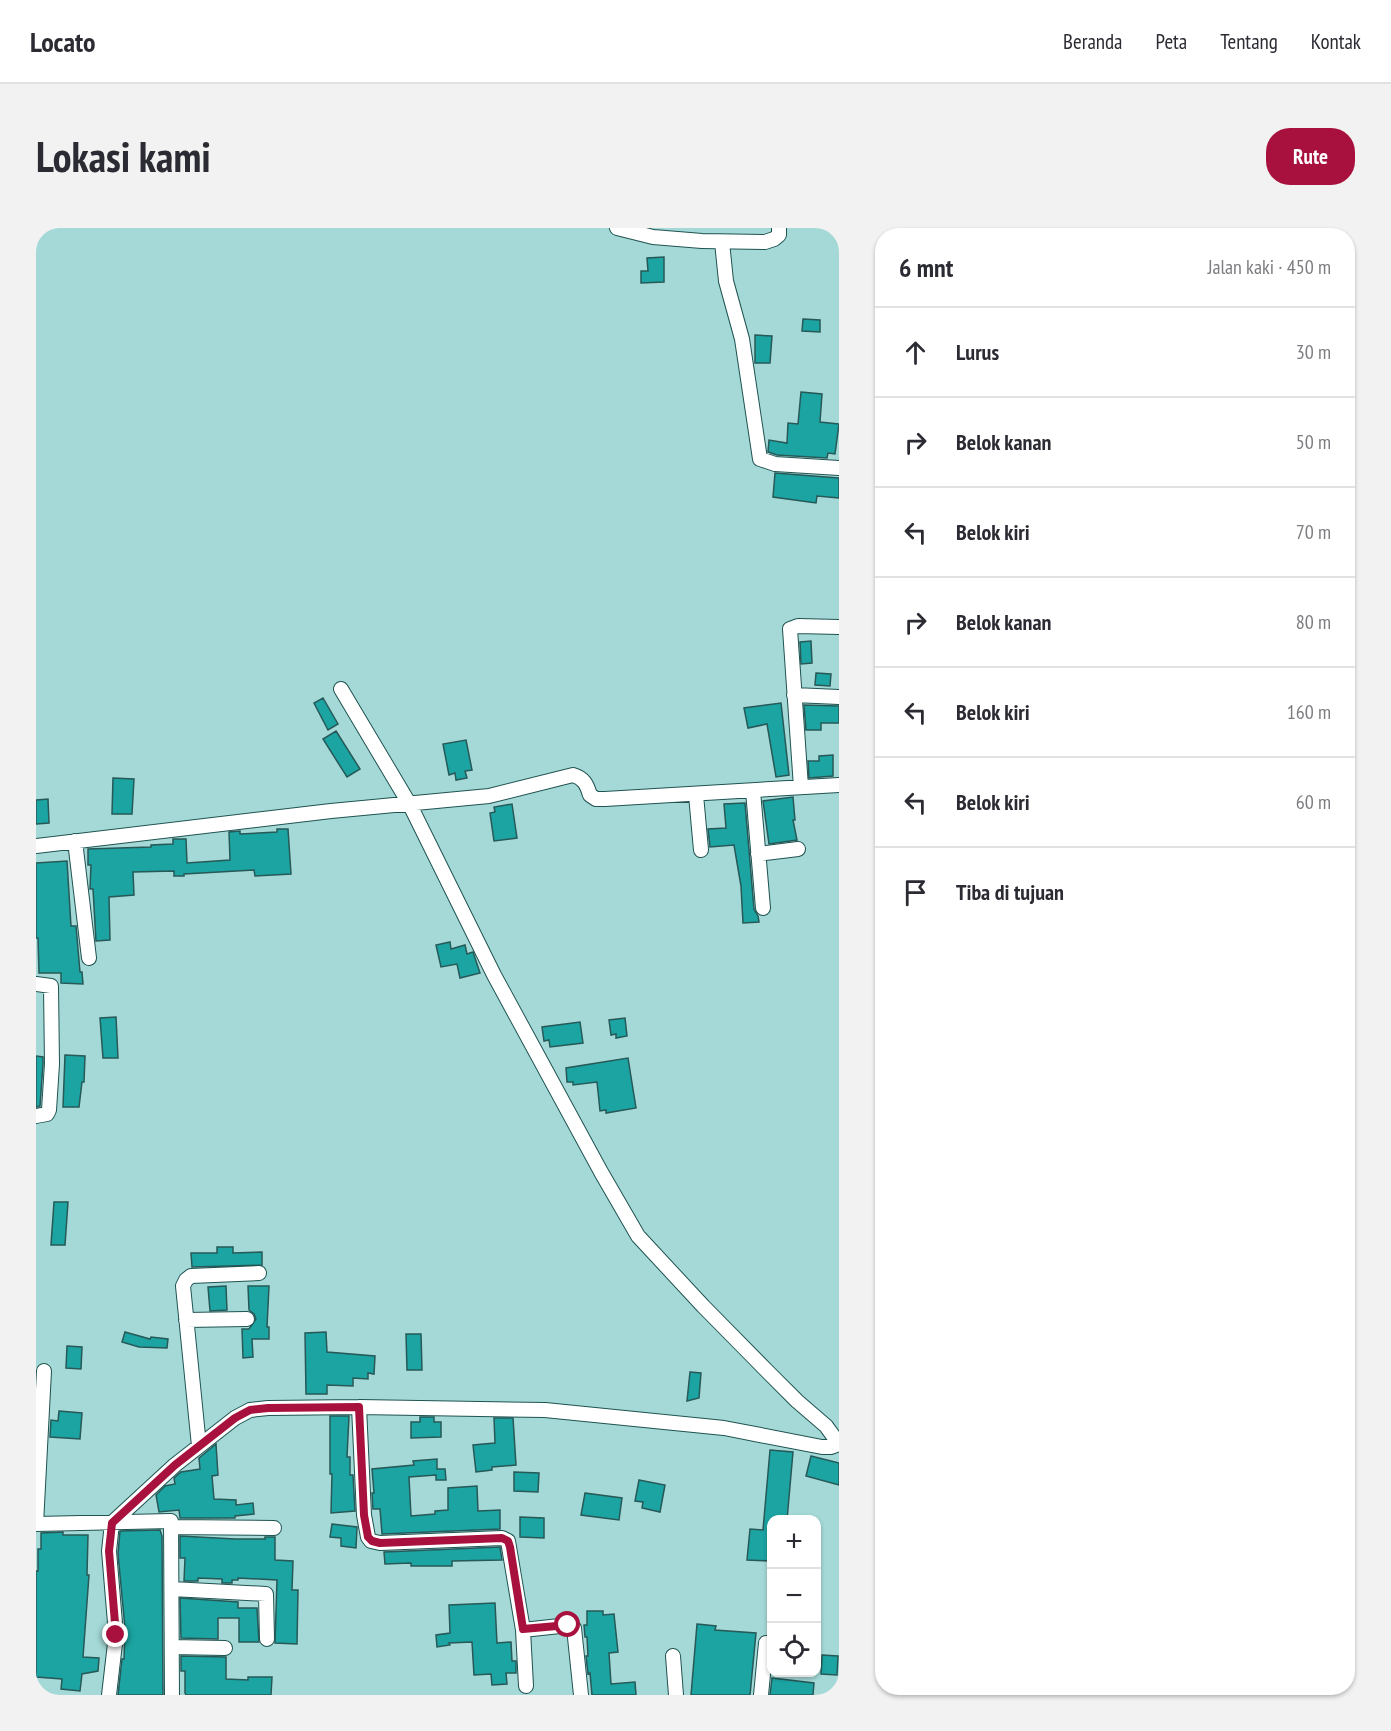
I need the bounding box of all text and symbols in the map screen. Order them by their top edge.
text: Locato [30,23,96,60]
text: Beranda [1063,28,1123,55]
text: Peta [1156,28,1187,55]
text: Tentang [1220,28,1278,55]
text: Kontak [1311,28,1361,55]
button: Rute [1266,128,1355,185]
text: Lokasi kami [36,129,211,184]
text: 6 mnt [899,251,953,284]
text: Jalan kaki · 450 m [1208,254,1331,280]
icon: ahead [899,336,932,369]
text: Lurus [956,338,999,366]
text: 30 m [1296,339,1331,365]
icon: right [899,426,932,459]
text: Belok kanan [956,428,1051,456]
text: 50 m [1296,429,1331,455]
icon: left [899,516,932,549]
text: Belok kiri [956,518,1030,546]
text: 70 m [1296,519,1331,545]
icon: right [899,606,932,639]
text: Belok kanan [956,608,1051,636]
text: 80 m [1296,609,1331,635]
icon: left [899,696,932,729]
text: Belok kiri [956,698,1030,726]
text: 160 m [1287,699,1331,725]
icon: left [899,786,932,819]
text: Belok kiri [956,788,1030,816]
text: 60 m [1296,789,1331,815]
icon: arrive [899,876,932,909]
text: Tiba di tujuan [956,878,1064,906]
map controls [767,1515,821,1677]
button: + [767,1515,821,1569]
button: − [767,1569,821,1623]
route start [554,1611,580,1637]
route end [102,1621,128,1647]
button: locate [767,1623,821,1677]

